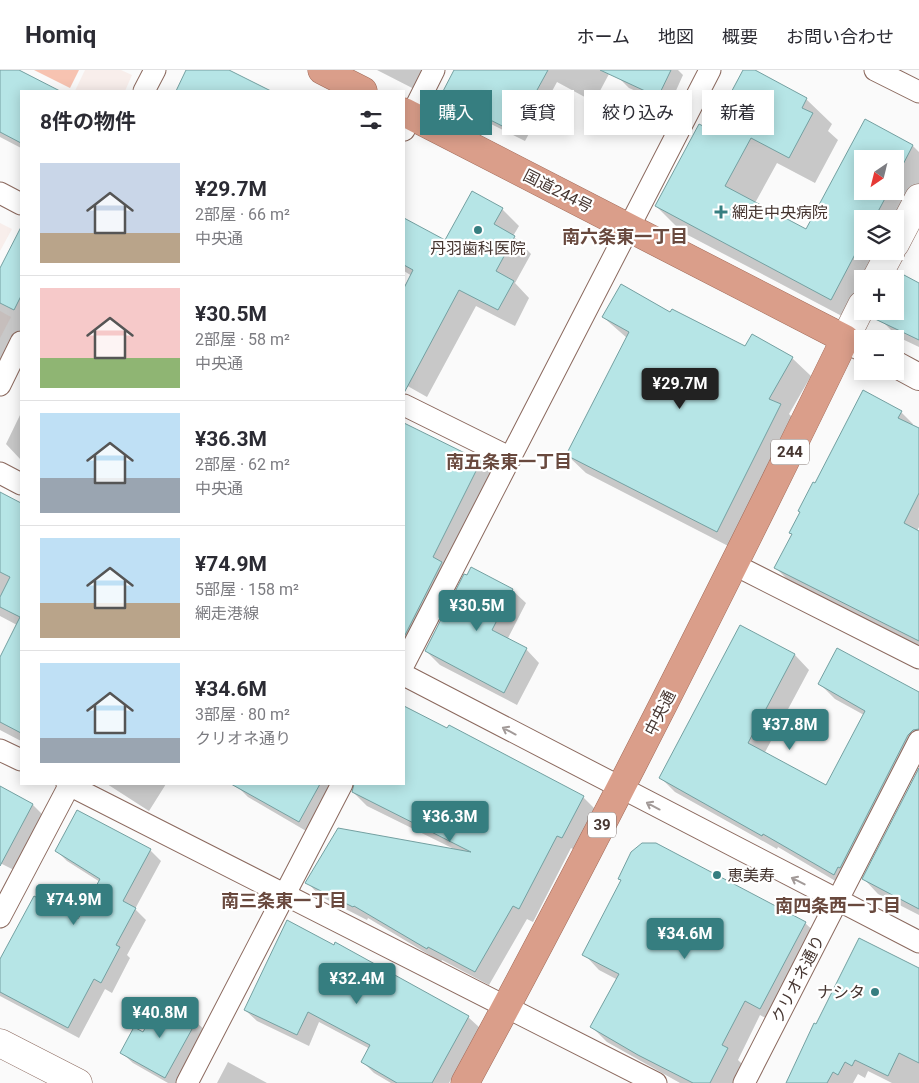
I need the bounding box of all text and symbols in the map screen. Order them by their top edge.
text: Homiq [25,21,96,49]
text: ホーム [577,26,630,47]
text: 地図 [658,26,694,47]
text: 概要 [722,26,758,47]
text: お問い合わせ [786,26,894,47]
chip: 購入 [420,90,492,135]
chip: 賃貸 [502,90,574,135]
chip: 絞り込み [584,90,692,135]
chip: 新着 [702,90,774,135]
icon: filters [357,106,385,134]
text: 8件の物件 [40,110,136,134]
north arrow [854,150,904,200]
map controls [854,150,904,380]
street label: 国道244号 [520,166,596,216]
text: ¥29.7M [195,177,267,201]
icon: home [80,183,140,243]
place label: 網走中央病院 [732,203,828,222]
text: 2部屋 · 66 m² [195,205,290,224]
marker: 網走中央病院 [714,205,728,219]
button: layers [854,210,904,260]
marker: 丹羽歯科医院 [472,224,484,236]
district label: 南六条東一丁目 [562,226,688,247]
text: 中央通 [195,229,243,248]
place label: 丹羽歯科医院 [430,239,526,258]
button: + [854,270,904,320]
text: ¥30.5M [195,302,267,326]
icon: home [80,308,140,368]
text: 2部屋 · 58 m² [195,330,290,349]
button: − [854,330,904,380]
text: 中央通 [195,354,243,373]
pin: ¥29.7M [639,368,721,410]
text: ¥29.7M [653,374,707,393]
text: ¥36.3M [195,427,267,451]
icon: home [80,433,140,493]
road number: 244 [771,440,809,464]
district label: 南五条東一丁目 [446,451,572,472]
text: 2部屋 · 62 m² [195,455,290,474]
text: 中央通 [195,479,243,498]
text: ¥74.9M [195,552,267,576]
icon: home [80,558,140,618]
text: 5部屋 · 158 m² [195,580,299,599]
pin: ¥30.5M [436,590,518,632]
text: ¥30.5M [450,596,504,615]
text: 網走港線 [195,604,259,623]
text: ¥34.6M [195,677,267,701]
icon: home [80,683,140,743]
street label: 中央通 [641,687,679,739]
text: 3部屋 · 80 m² [195,705,290,724]
pin: ¥37.8M [749,708,831,751]
text: ¥37.8M [763,715,817,734]
one-way arrow [503,725,517,735]
text: クリオネ通り [195,729,291,748]
pin: ¥36.3M [409,800,491,843]
one-way arrow [646,801,661,810]
text: ¥36.3M [423,807,477,826]
road number: 39 [588,812,616,838]
place label: 恵美寿 [727,866,775,885]
marker: 恵美寿 [711,869,723,881]
one-way arrow [790,876,805,886]
pin: ¥74.9M [33,884,115,926]
text: ¥74.9M [47,890,101,909]
district label: 南三条東一丁目 [221,890,347,911]
district label: 南四条西一丁目 [775,895,901,916]
pin: ¥34.6M [644,918,726,960]
text: ¥34.6M [658,924,712,943]
street label: クリオネ通り [768,932,828,1026]
pin: ¥32.4M [316,962,398,1005]
text: ¥32.4M [330,969,384,988]
place label: ナシタ [817,983,865,1002]
marker: ナシタ [869,986,881,998]
pin: ¥40.8M [119,996,201,1039]
text: ¥40.8M [133,1003,187,1022]

